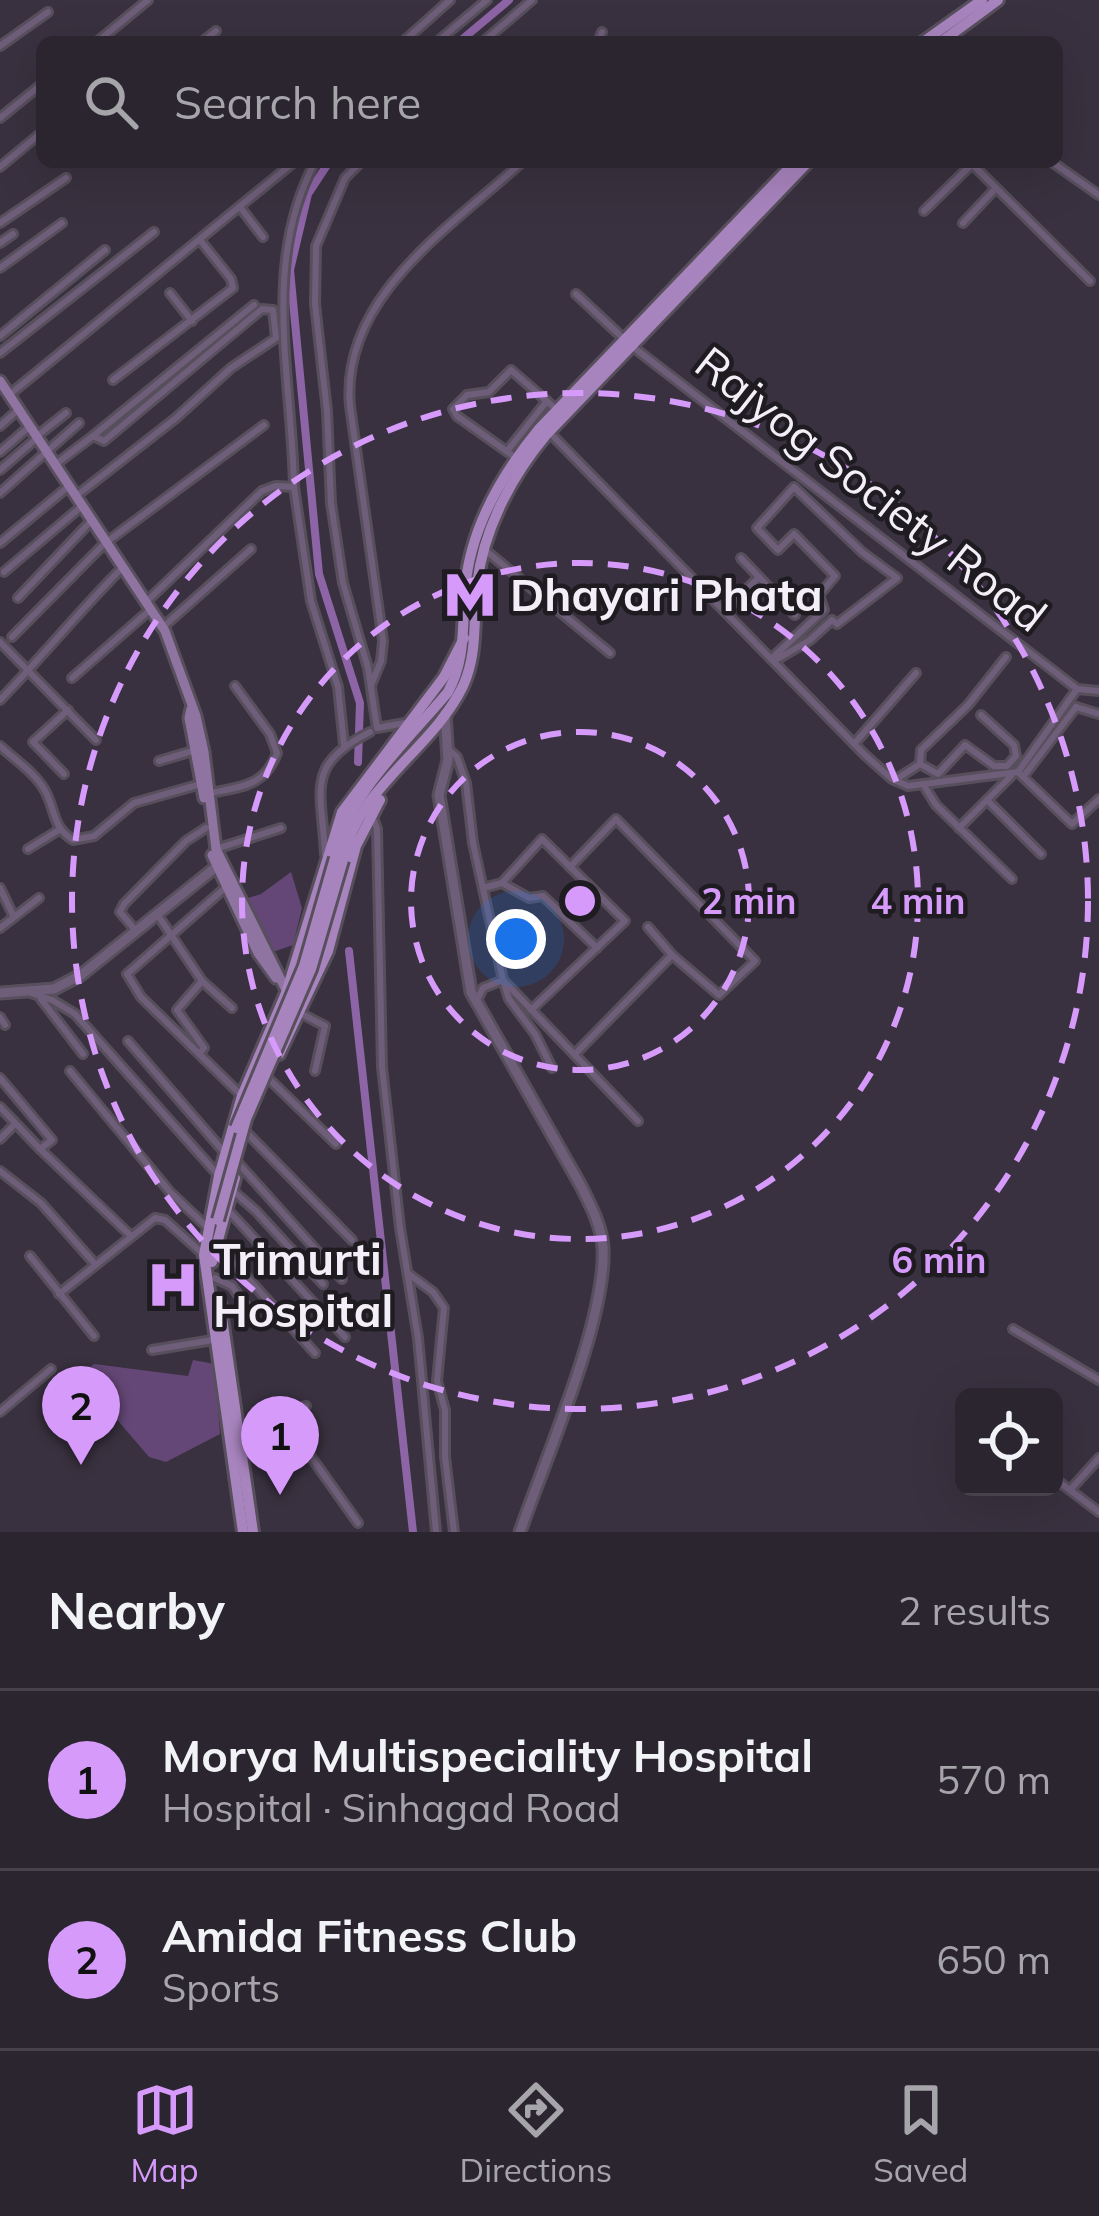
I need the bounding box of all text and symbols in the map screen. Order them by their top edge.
search box [36,36,1063,168]
icon: search [78,69,144,135]
text: Search here [174,74,421,130]
street label: Rajyog Society Road [685,334,1058,643]
metro station icon: Dhayari Phata [441,566,499,624]
place label: Dhayari Phata [510,566,823,622]
text: 2 min [702,878,796,923]
text: 4 min [871,878,965,923]
centre of rings [559,880,601,922]
your location [486,909,546,969]
place label: Trimurti Hospital [213,1230,393,1338]
text: 6 min [892,1237,986,1282]
hospital icon: Trimurti Hospital [144,1256,202,1314]
pin: 2 [42,1366,120,1465]
map controls [955,1388,1063,1496]
button: locate [955,1388,1063,1496]
pin: 1 [241,1396,319,1495]
text: Nearby [48,1578,225,1642]
text: 2 results [898,1586,1051,1635]
text: Morya Multispeciality Hospital [162,1727,813,1783]
text: 1 [75,1755,99,1804]
text: 570 m [936,1755,1051,1804]
text: Hospital · Sinhagad Road [162,1783,621,1832]
text: Amida Fitness Club [162,1907,577,1963]
text: 2 [75,1935,99,1984]
text: 650 m [936,1935,1051,1984]
text: Sports [162,1963,280,2012]
tab: Map [131,2077,198,2190]
tab: Directions [460,2077,612,2190]
tab: Saved [873,2077,968,2190]

